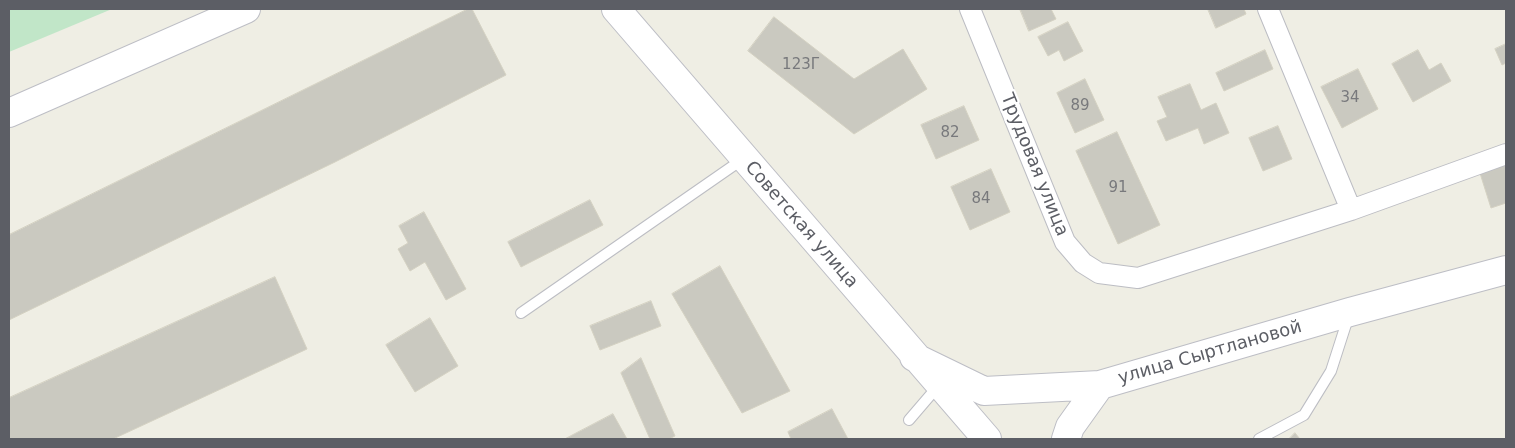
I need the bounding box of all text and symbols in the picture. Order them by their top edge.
house number: 123Г [782,56,820,74]
house number: 34 [1340,89,1360,107]
street label: Трудовая улица [996,91,1072,239]
house number: 89 [1070,97,1090,115]
house number: 82 [940,124,960,142]
street label: Советская улица [740,157,862,293]
house number: 91 [1108,179,1128,197]
house number: 84 [971,190,991,208]
street label: улица Сыртлановой [1116,316,1304,390]

